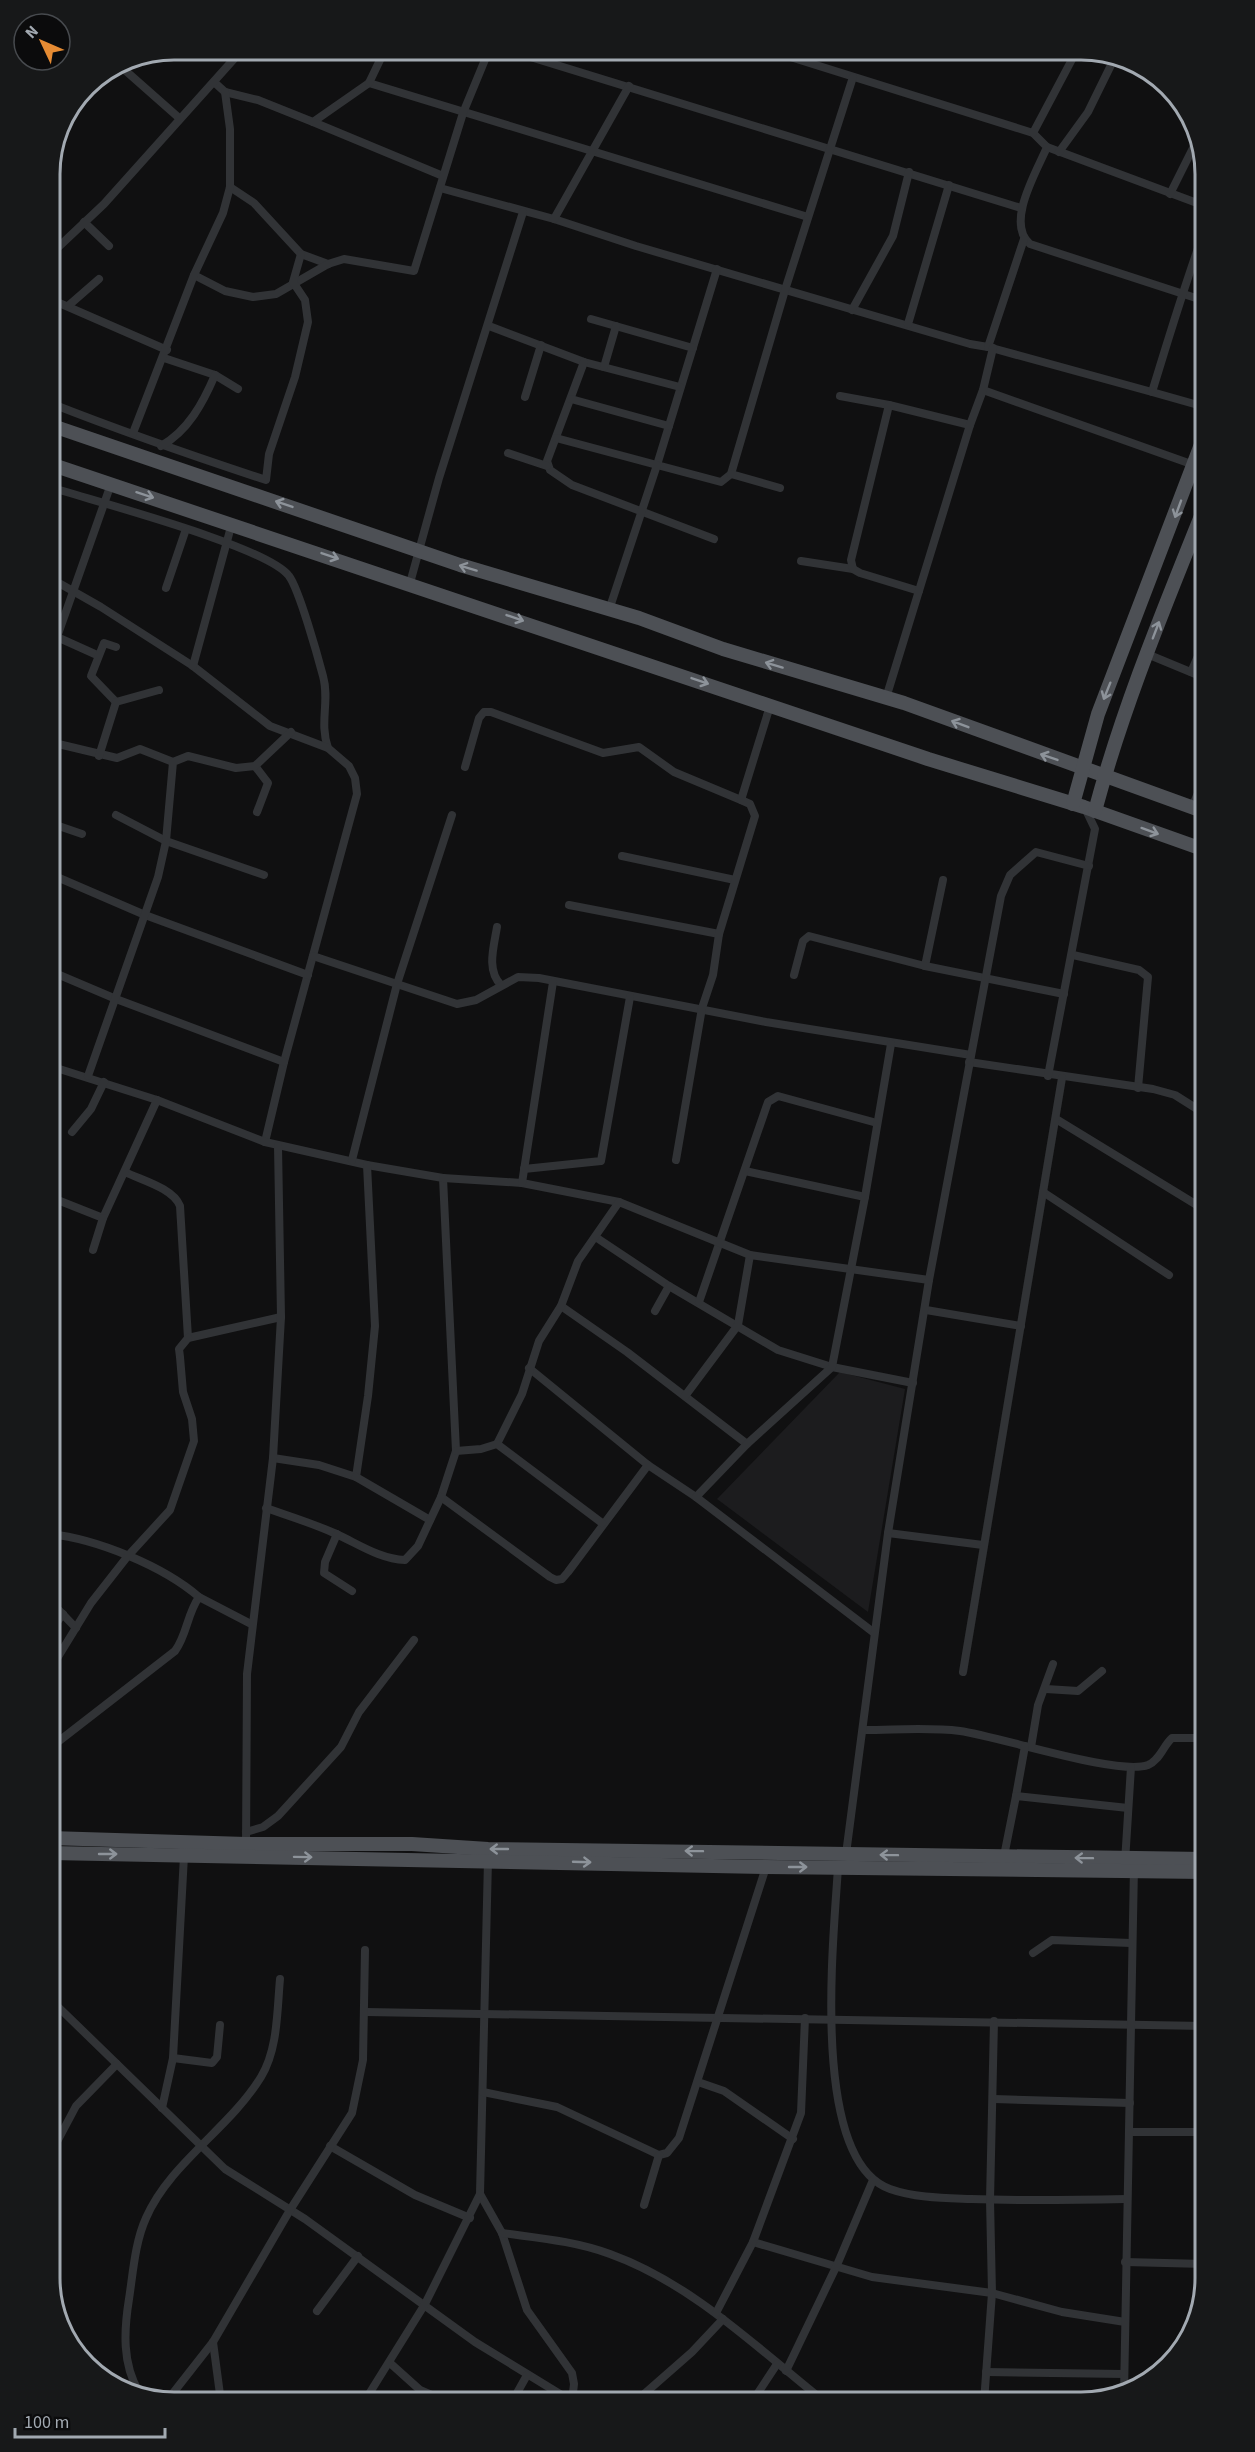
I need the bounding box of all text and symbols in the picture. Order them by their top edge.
north arrow [12,12,72,72]
text: N [20,21,44,44]
one-way arrow [135,490,154,501]
one-way arrow [275,498,294,509]
one-way arrow [1171,499,1182,518]
one-way arrow [320,551,339,562]
one-way arrow [459,562,478,573]
one-way arrow [505,614,524,625]
one-way arrow [1151,621,1162,640]
one-way arrow [765,659,784,670]
one-way arrow [690,677,709,688]
one-way arrow [1101,681,1112,699]
one-way arrow [951,718,970,729]
one-way arrow [1040,750,1059,761]
one-way arrow [1140,826,1159,837]
one-way arrow [490,1843,510,1855]
one-way arrow [685,1845,705,1857]
one-way arrow [98,1848,118,1860]
one-way arrow [880,1849,900,1860]
one-way arrow [293,1851,313,1863]
one-way arrow [1075,1852,1095,1863]
one-way arrow [571,1856,591,1868]
one-way arrow [787,1861,807,1873]
scale bar [15,2401,165,2439]
text: 100 m [24,2410,69,2435]

